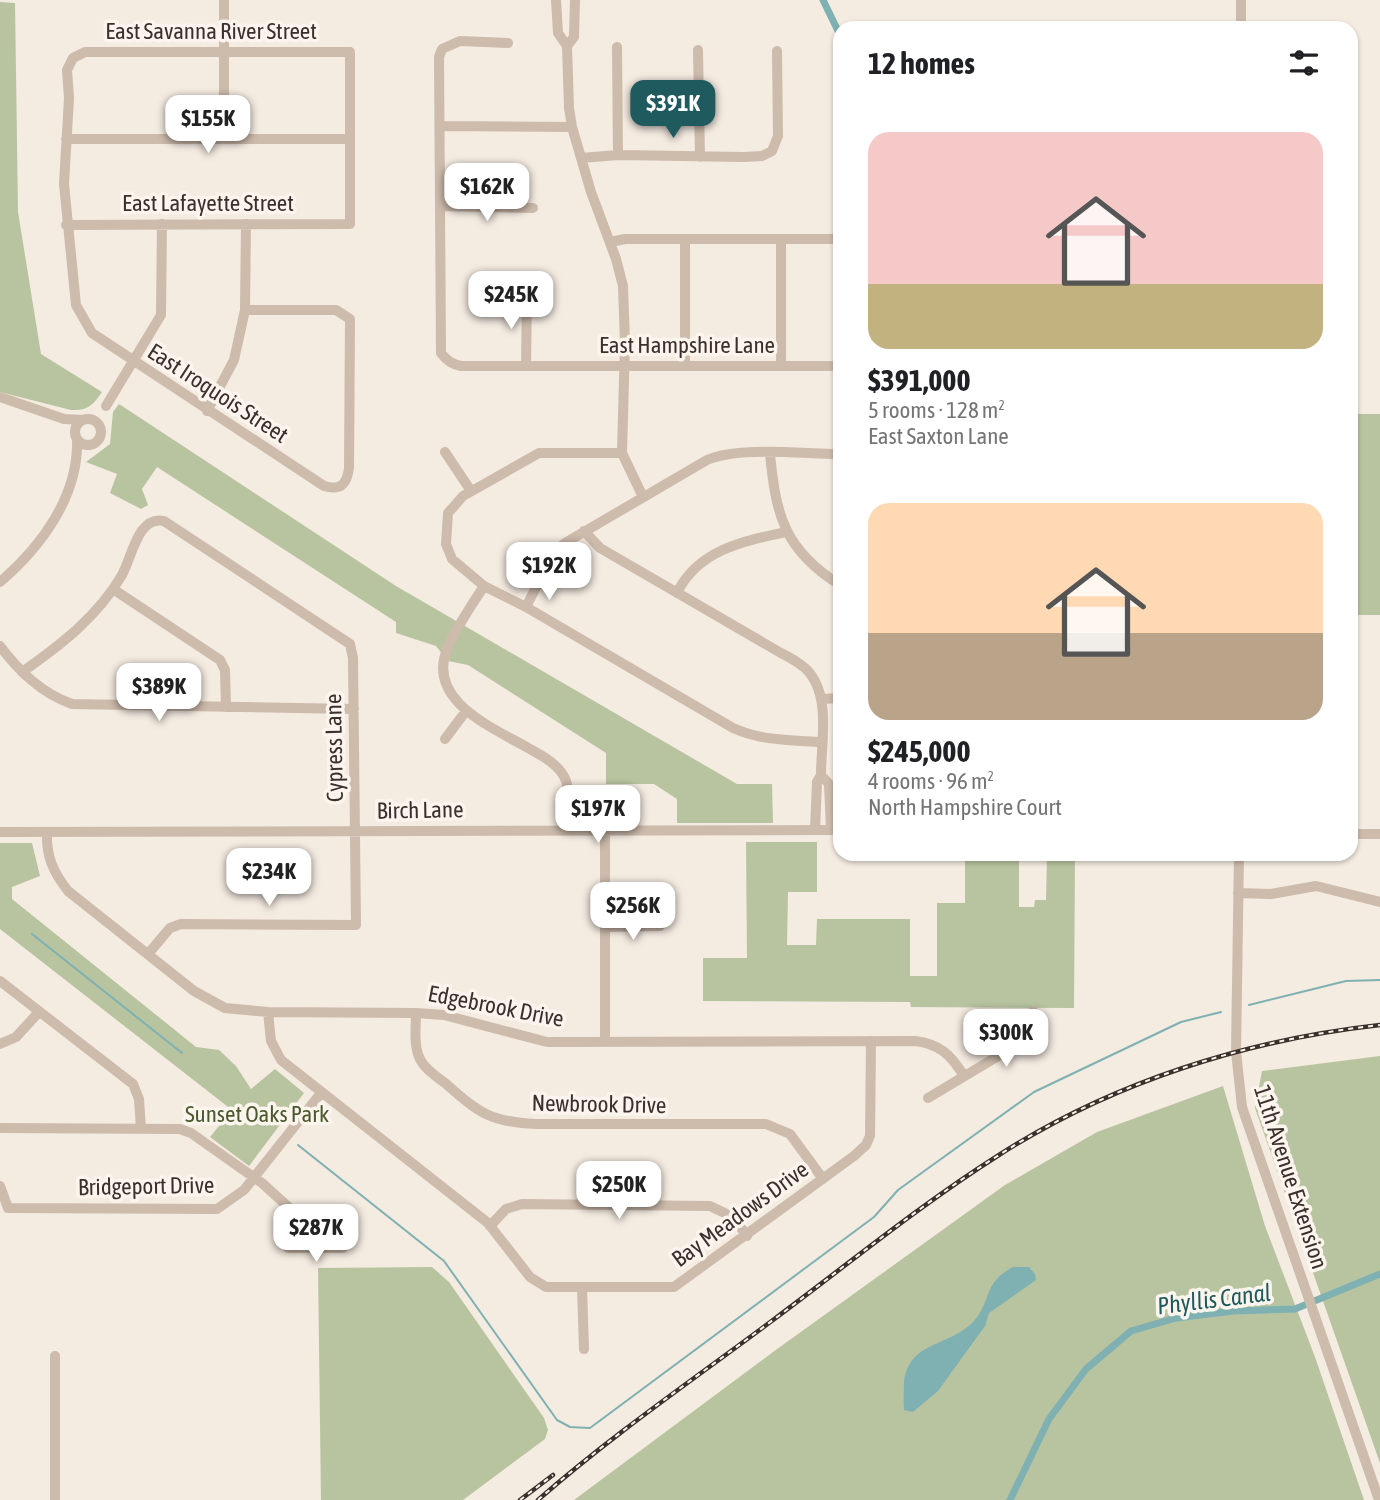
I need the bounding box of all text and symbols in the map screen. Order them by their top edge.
street label: East Savanna River Street [105,18,317,44]
icon: filters [1285,44,1323,82]
text: 12 homes [868,46,975,80]
pin: $391K [624,80,722,140]
text: $391K [646,90,700,116]
pin: $155K [159,96,257,155]
text: $155K [181,105,235,131]
pin: $162K [438,164,536,223]
text: $162K [460,173,514,199]
icon: home [1033,178,1159,304]
street label: East Lafayette Street [122,190,294,216]
pin: $245K [462,272,560,331]
text: $245K [484,281,538,307]
street label: East Hampshire Lane [599,332,775,358]
street label: East Iroquois Street [143,338,293,448]
text: $391,000 [868,363,971,397]
text: 5 rooms · 128 m² [868,397,1005,423]
text: East Saxton Lane [868,423,1009,449]
pin: $192K [500,542,598,602]
icon: home [1033,549,1159,675]
text: $192K [522,552,576,578]
pin: $389K [110,664,208,723]
text: $389K [132,673,186,699]
street label: Cypress Lane [320,694,348,802]
text: $245,000 [868,734,971,768]
text: 4 rooms · 96 m² [868,768,994,794]
pin: $197K [549,786,647,845]
text: North Hampshire Court [868,794,1062,820]
text: $197K [571,795,625,821]
street label: Birch Lane [376,796,464,824]
pin: $234K [220,848,318,908]
text: $234K [242,858,296,884]
pin: $256K [584,883,682,942]
text: $256K [606,892,660,918]
street label: Edgebrook Drive [426,980,566,1032]
pin: $300K [957,1010,1055,1069]
text: $300K [979,1019,1033,1045]
street label: 11th Avenue Extension [1249,1082,1333,1272]
street label: Newbrook Drive [531,1090,667,1118]
park label: Sunset Oaks Park [185,1101,329,1127]
street label: Bay Meadows Drive [667,1156,813,1272]
pin: $250K [570,1162,668,1221]
text: $250K [592,1171,646,1197]
street label: Bridgeport Drive [78,1172,214,1200]
pin: $287K [267,1204,365,1264]
text: $287K [289,1214,343,1240]
water label: Phyllis Canal [1156,1279,1272,1319]

